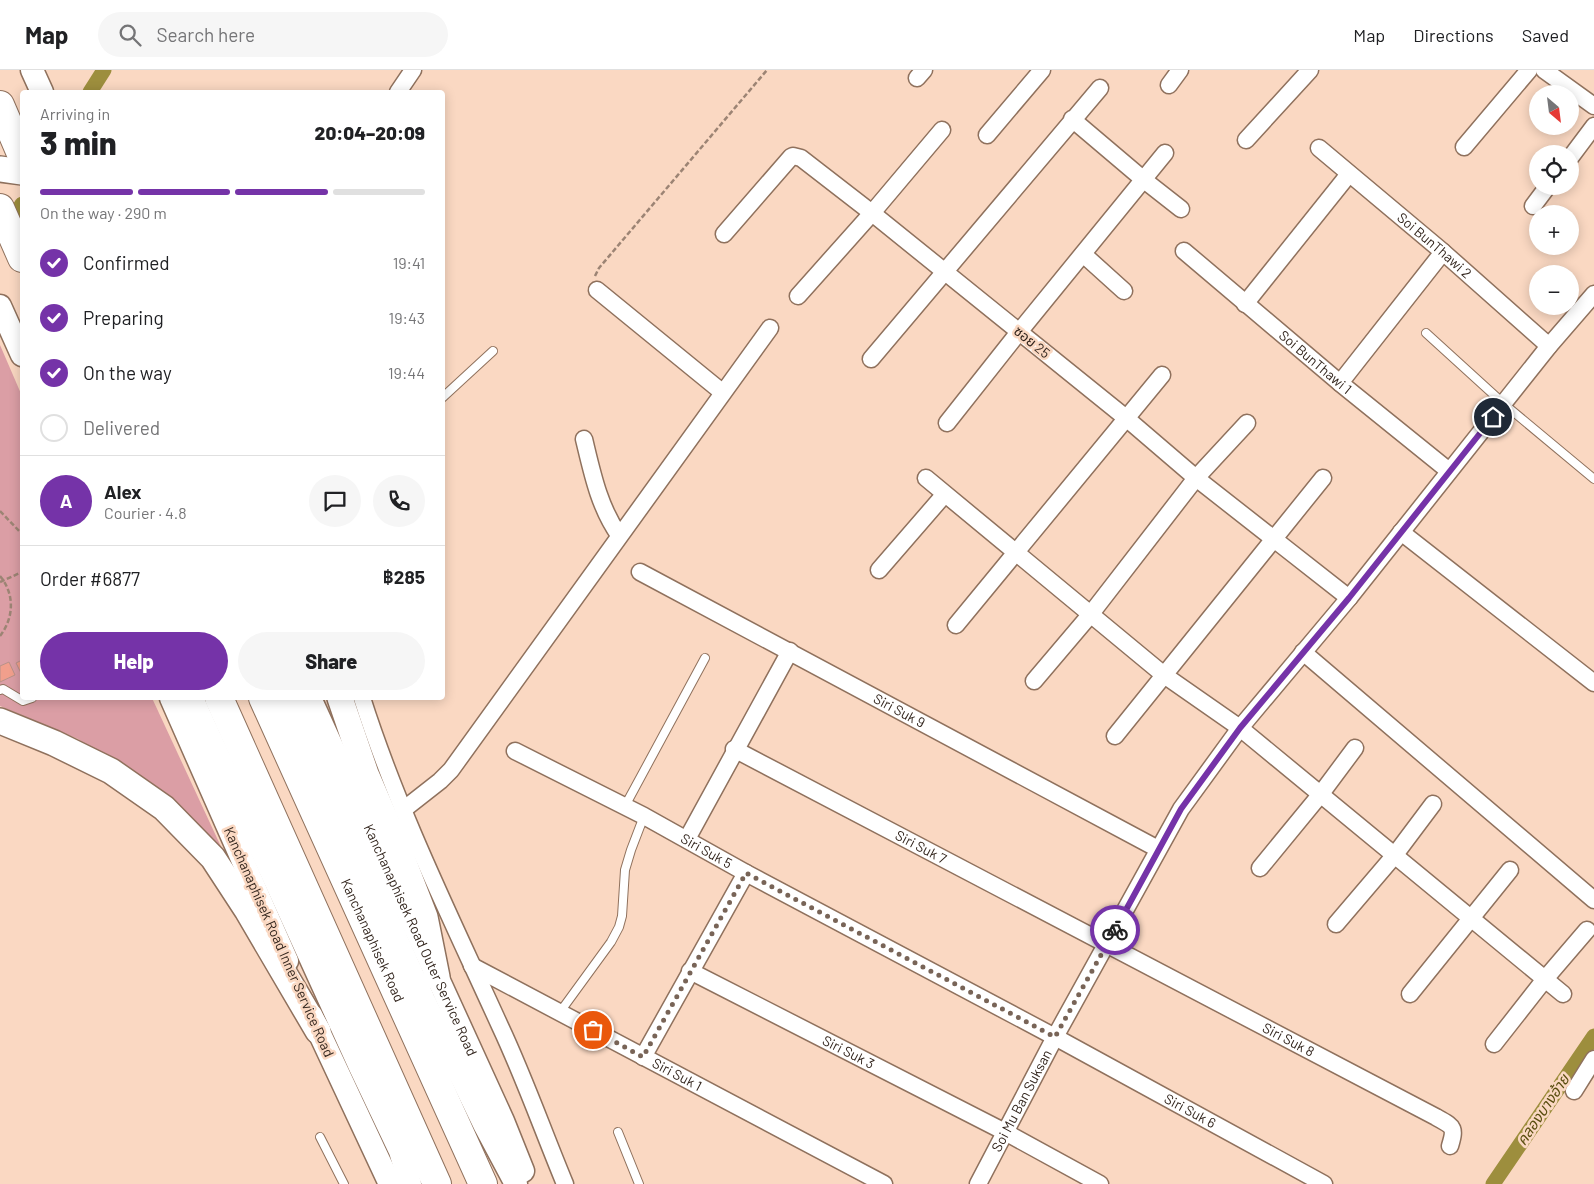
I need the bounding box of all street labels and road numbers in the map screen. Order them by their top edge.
street label: Soi BunThawi 2 [1394,208,1475,281]
street label: ซอย 25 [1011,322,1054,361]
street label: Soi BunThawi 1 [1276,326,1355,397]
street label: Siri Suk 9 [871,689,928,731]
street label: Kanchanaphisek Road Outer Service Road [359,822,481,1058]
street label: Kanchanaphisek Road Inner Service Road [221,824,338,1060]
street label: Siri Suk 7 [893,826,950,867]
street label: Siri Suk 5 [678,829,735,872]
street label: Kanchanaphisek Road [337,877,407,1005]
street label: Siri Suk 8 [1260,1019,1317,1060]
street label: Siri Suk 3 [820,1031,878,1072]
street label: Soi Mu Ban Suksan [987,1047,1055,1154]
street label: Siri Suk 1 [650,1054,705,1094]
street label: Siri Suk 6 [1162,1089,1219,1131]

